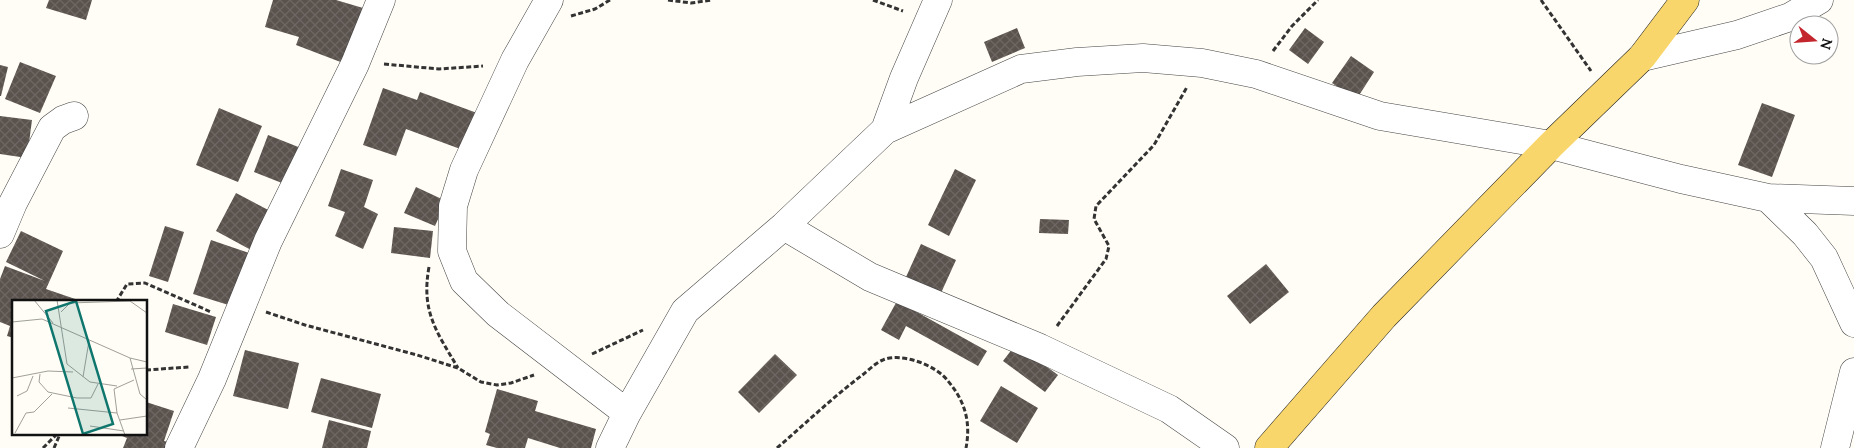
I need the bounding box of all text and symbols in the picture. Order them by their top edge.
north arrow [1789,15,1839,65]
text: N [1816,36,1837,52]
inset map [12,300,148,436]

